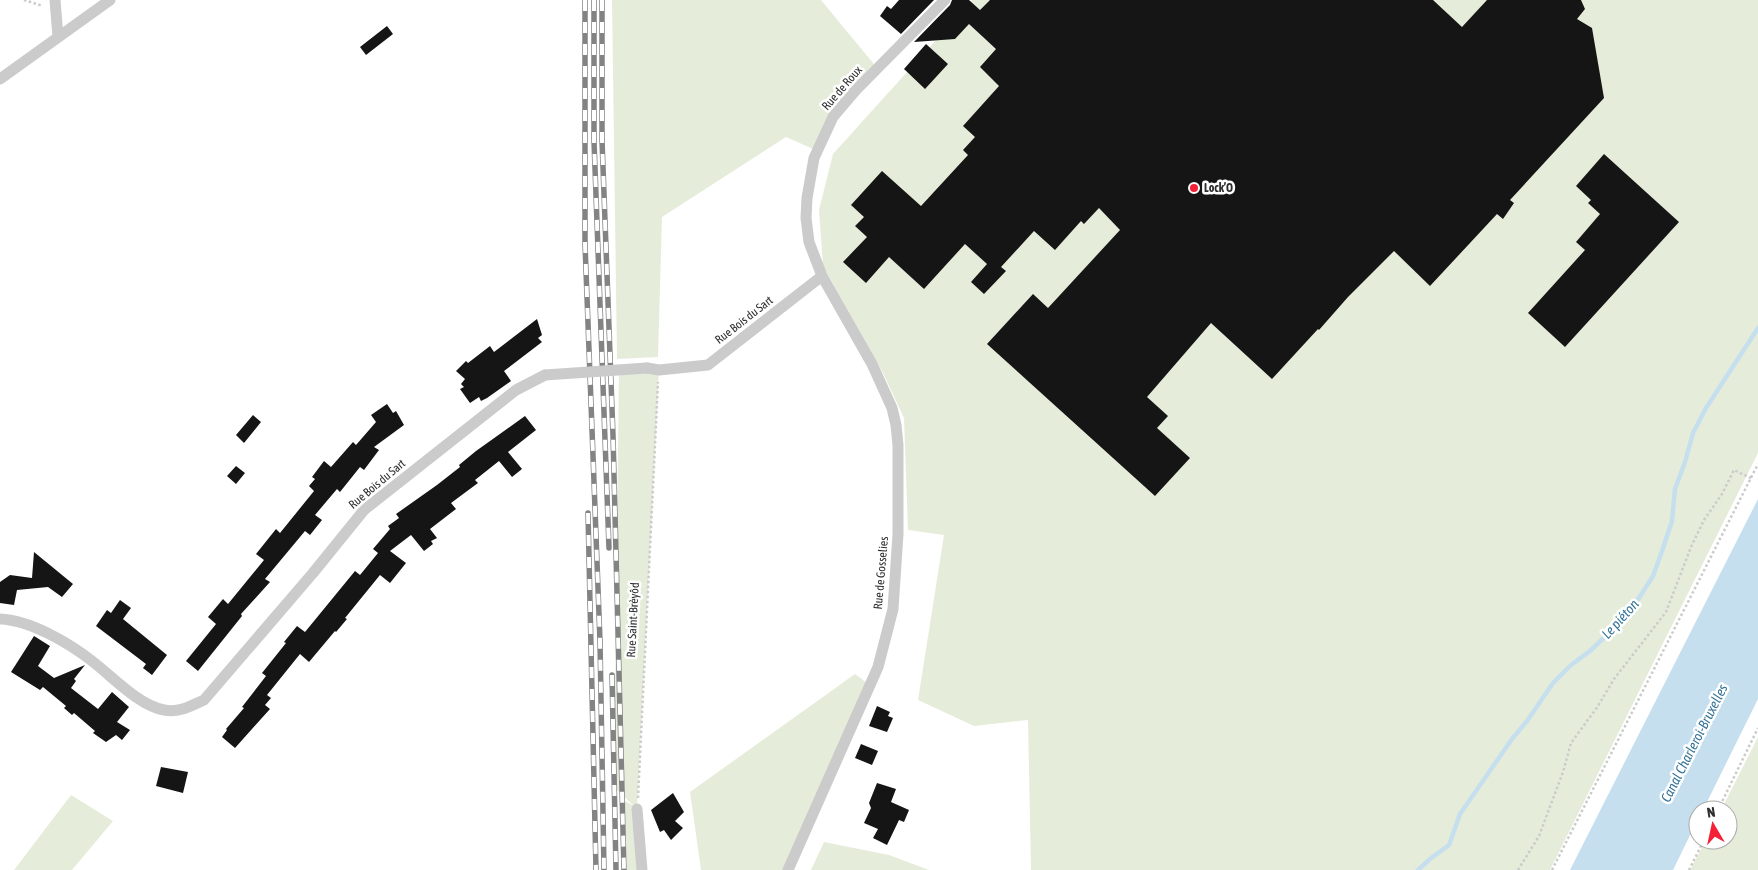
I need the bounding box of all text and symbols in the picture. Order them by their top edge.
street label: Rue de Roux [819,63,865,113]
place label: Lock’O [1204,181,1233,195]
marker: Lock’O [1188,182,1200,194]
street label: Rue Bois du Sart [712,293,776,347]
street label: Rue Bois du Sart [346,456,409,512]
street label: Rue de Gosselies [871,536,891,610]
street label: Rue Saint-Brèyôd [624,582,642,658]
water label: Le piéton [1598,596,1642,642]
water label: Canal Charleroi-Bruxelles [1657,681,1731,805]
north arrow [1688,800,1738,850]
text: N [1706,804,1716,821]

